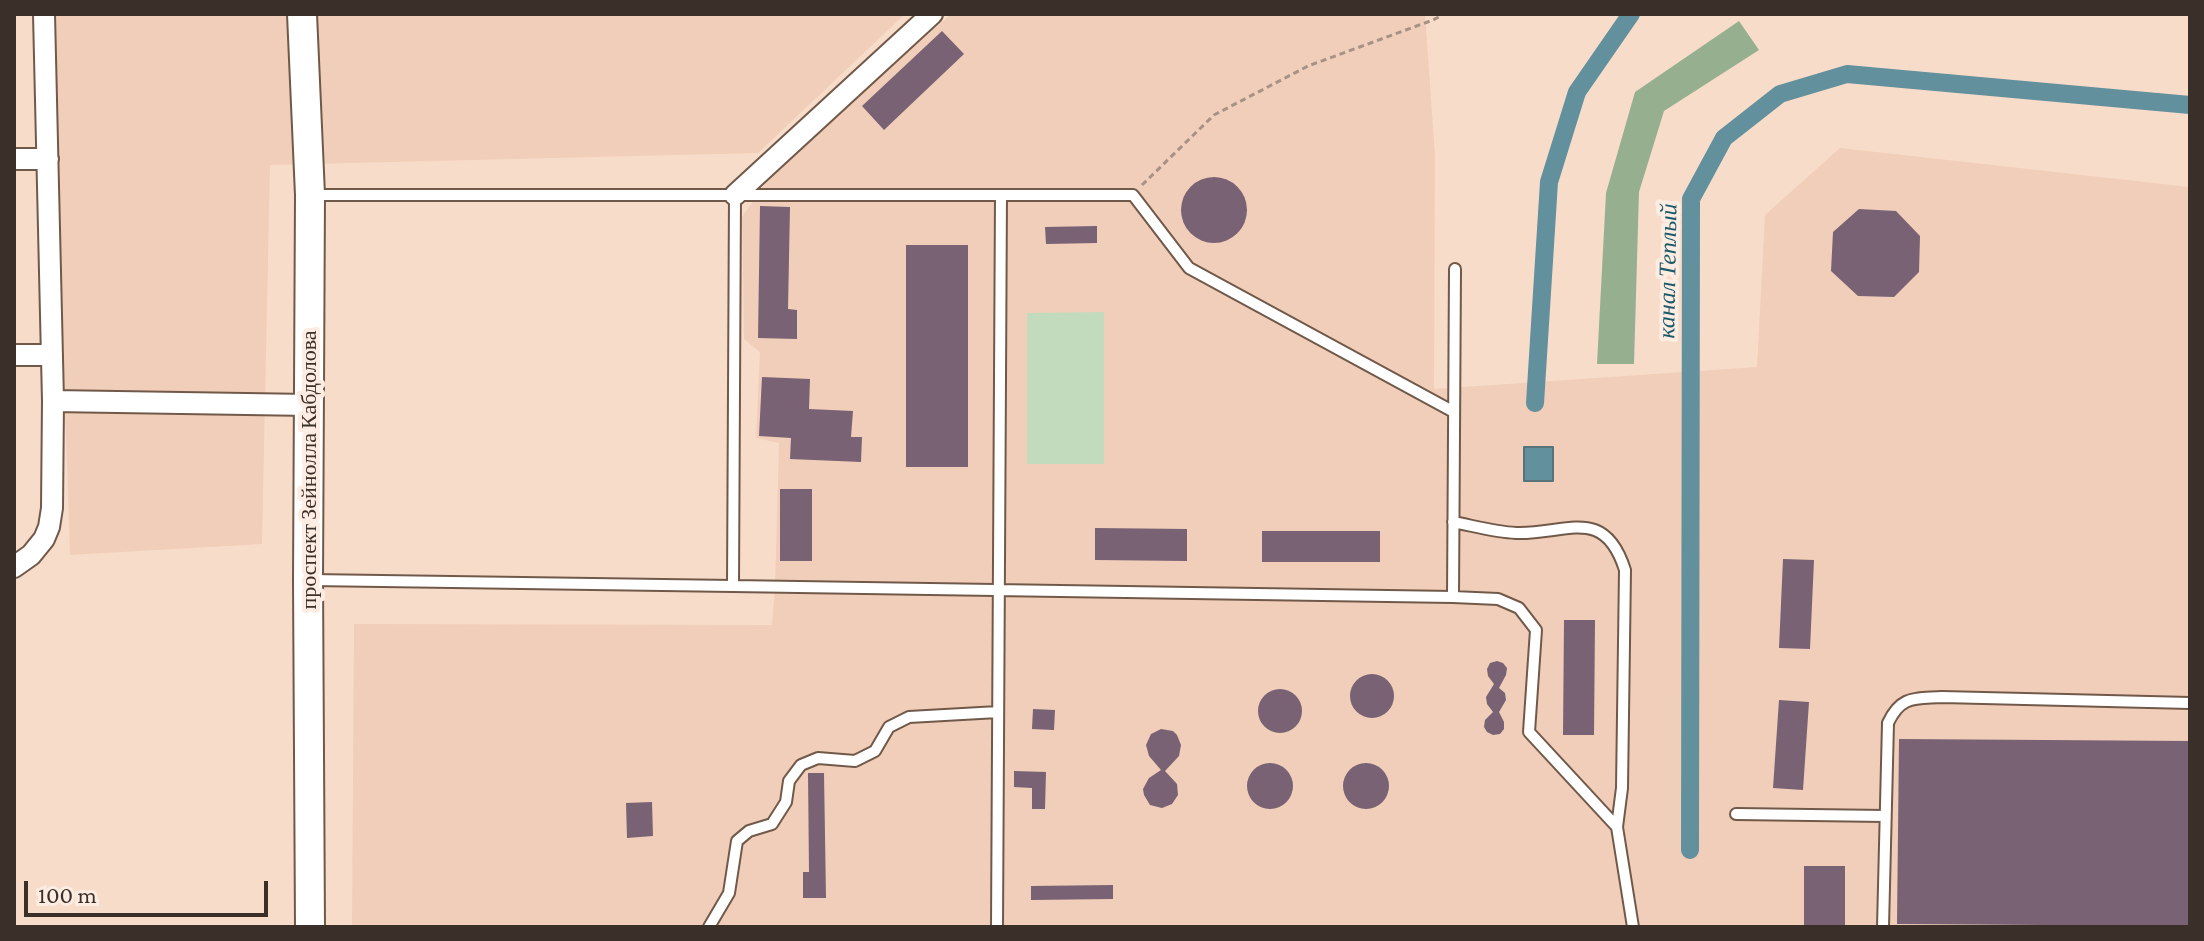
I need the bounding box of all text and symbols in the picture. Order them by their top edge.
water label: канал Теплый [1652,203,1684,339]
street label: проспект Зейнолла Кабдолова [296,330,322,610]
scale bar [28,865,272,915]
text: 100 m [38,881,97,908]

